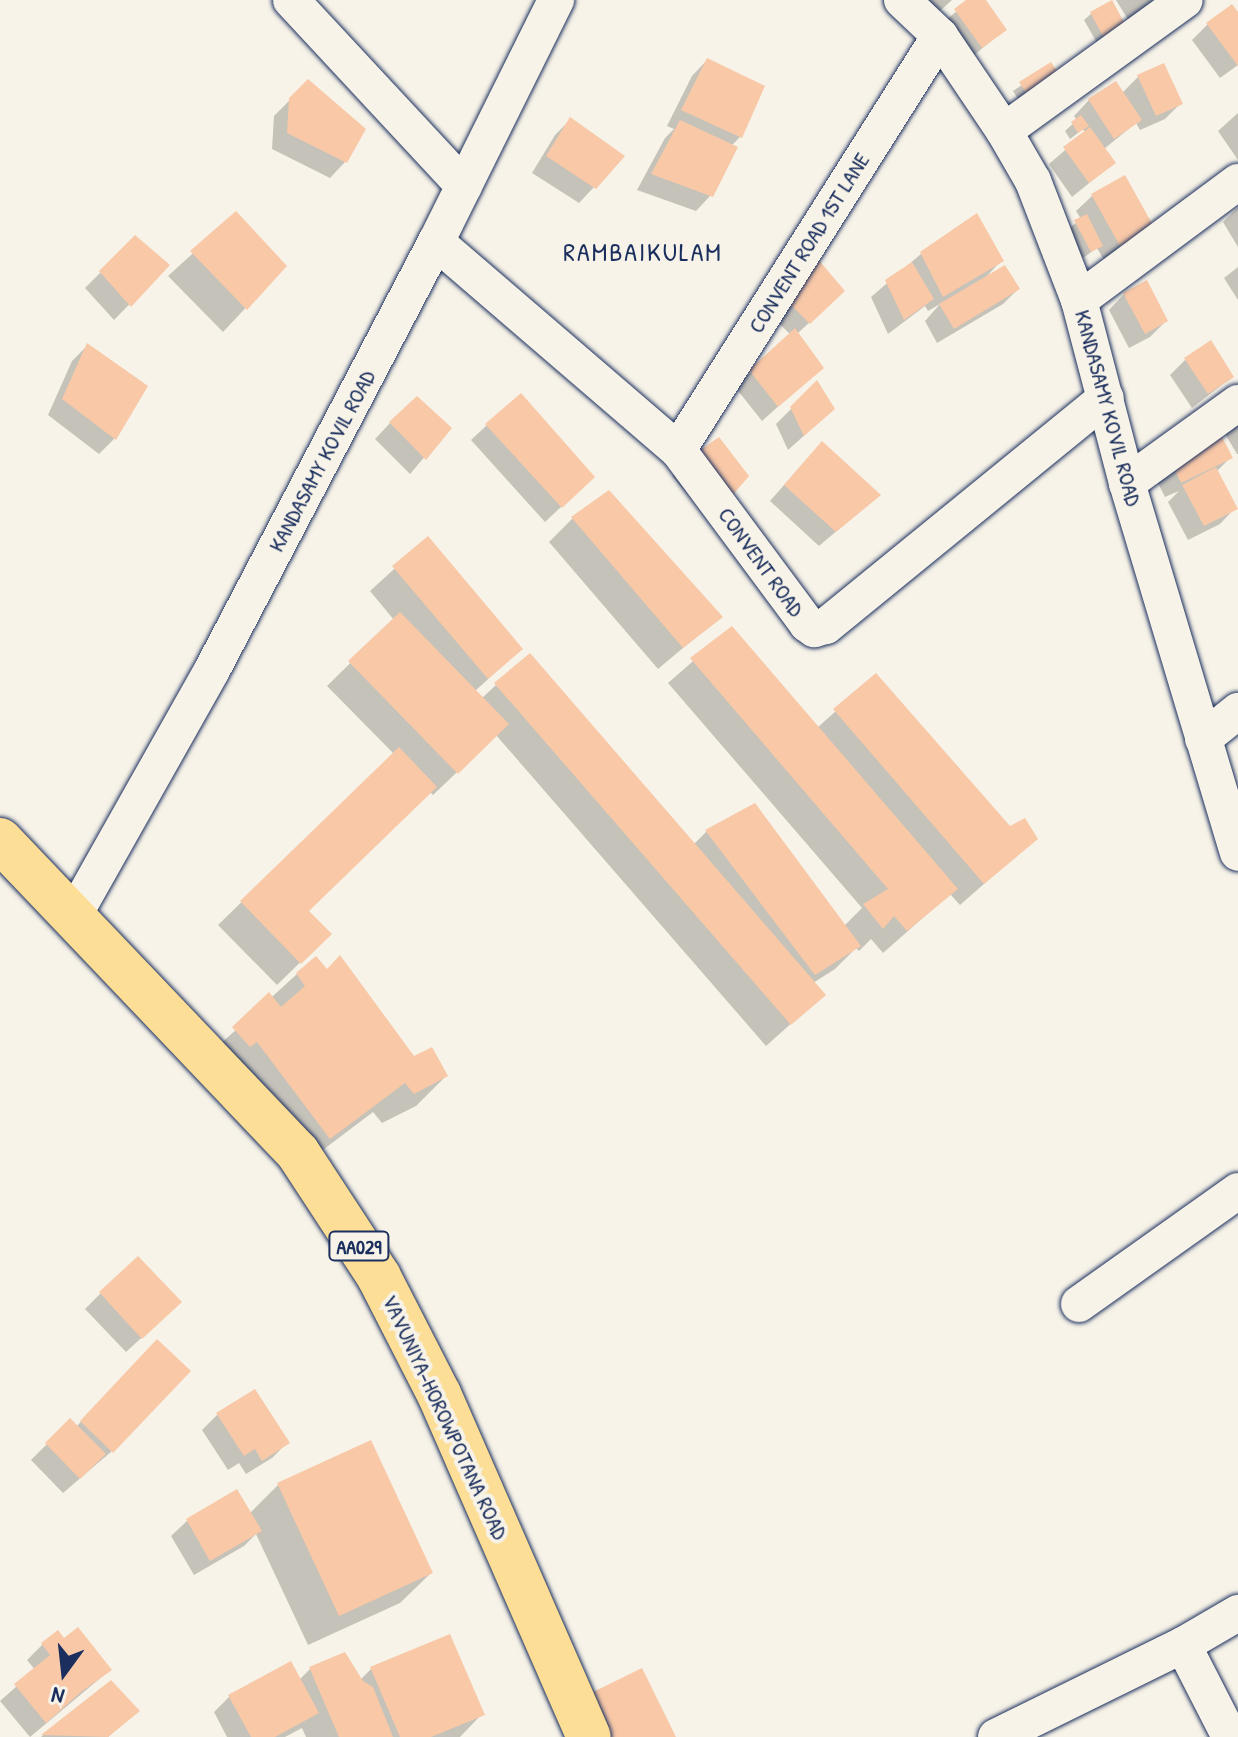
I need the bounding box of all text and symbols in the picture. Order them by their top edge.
street label: CONVENT ROAD 1ST LANE [743,148,875,338]
district label: RAMBAIKULAM [563,236,723,268]
street label: KANDASAMY KOVIL ROAD [1069,307,1147,509]
street label: KANDASAMY KOVIL ROAD [263,366,381,556]
street label: CONVENT ROAD [713,502,809,622]
road number: AA029 [327,1230,391,1262]
street label: VAVUNIYA-HOROWPOTANA ROAD [377,1291,513,1543]
north arrow [24,1633,104,1713]
text: N [48,1680,67,1712]

